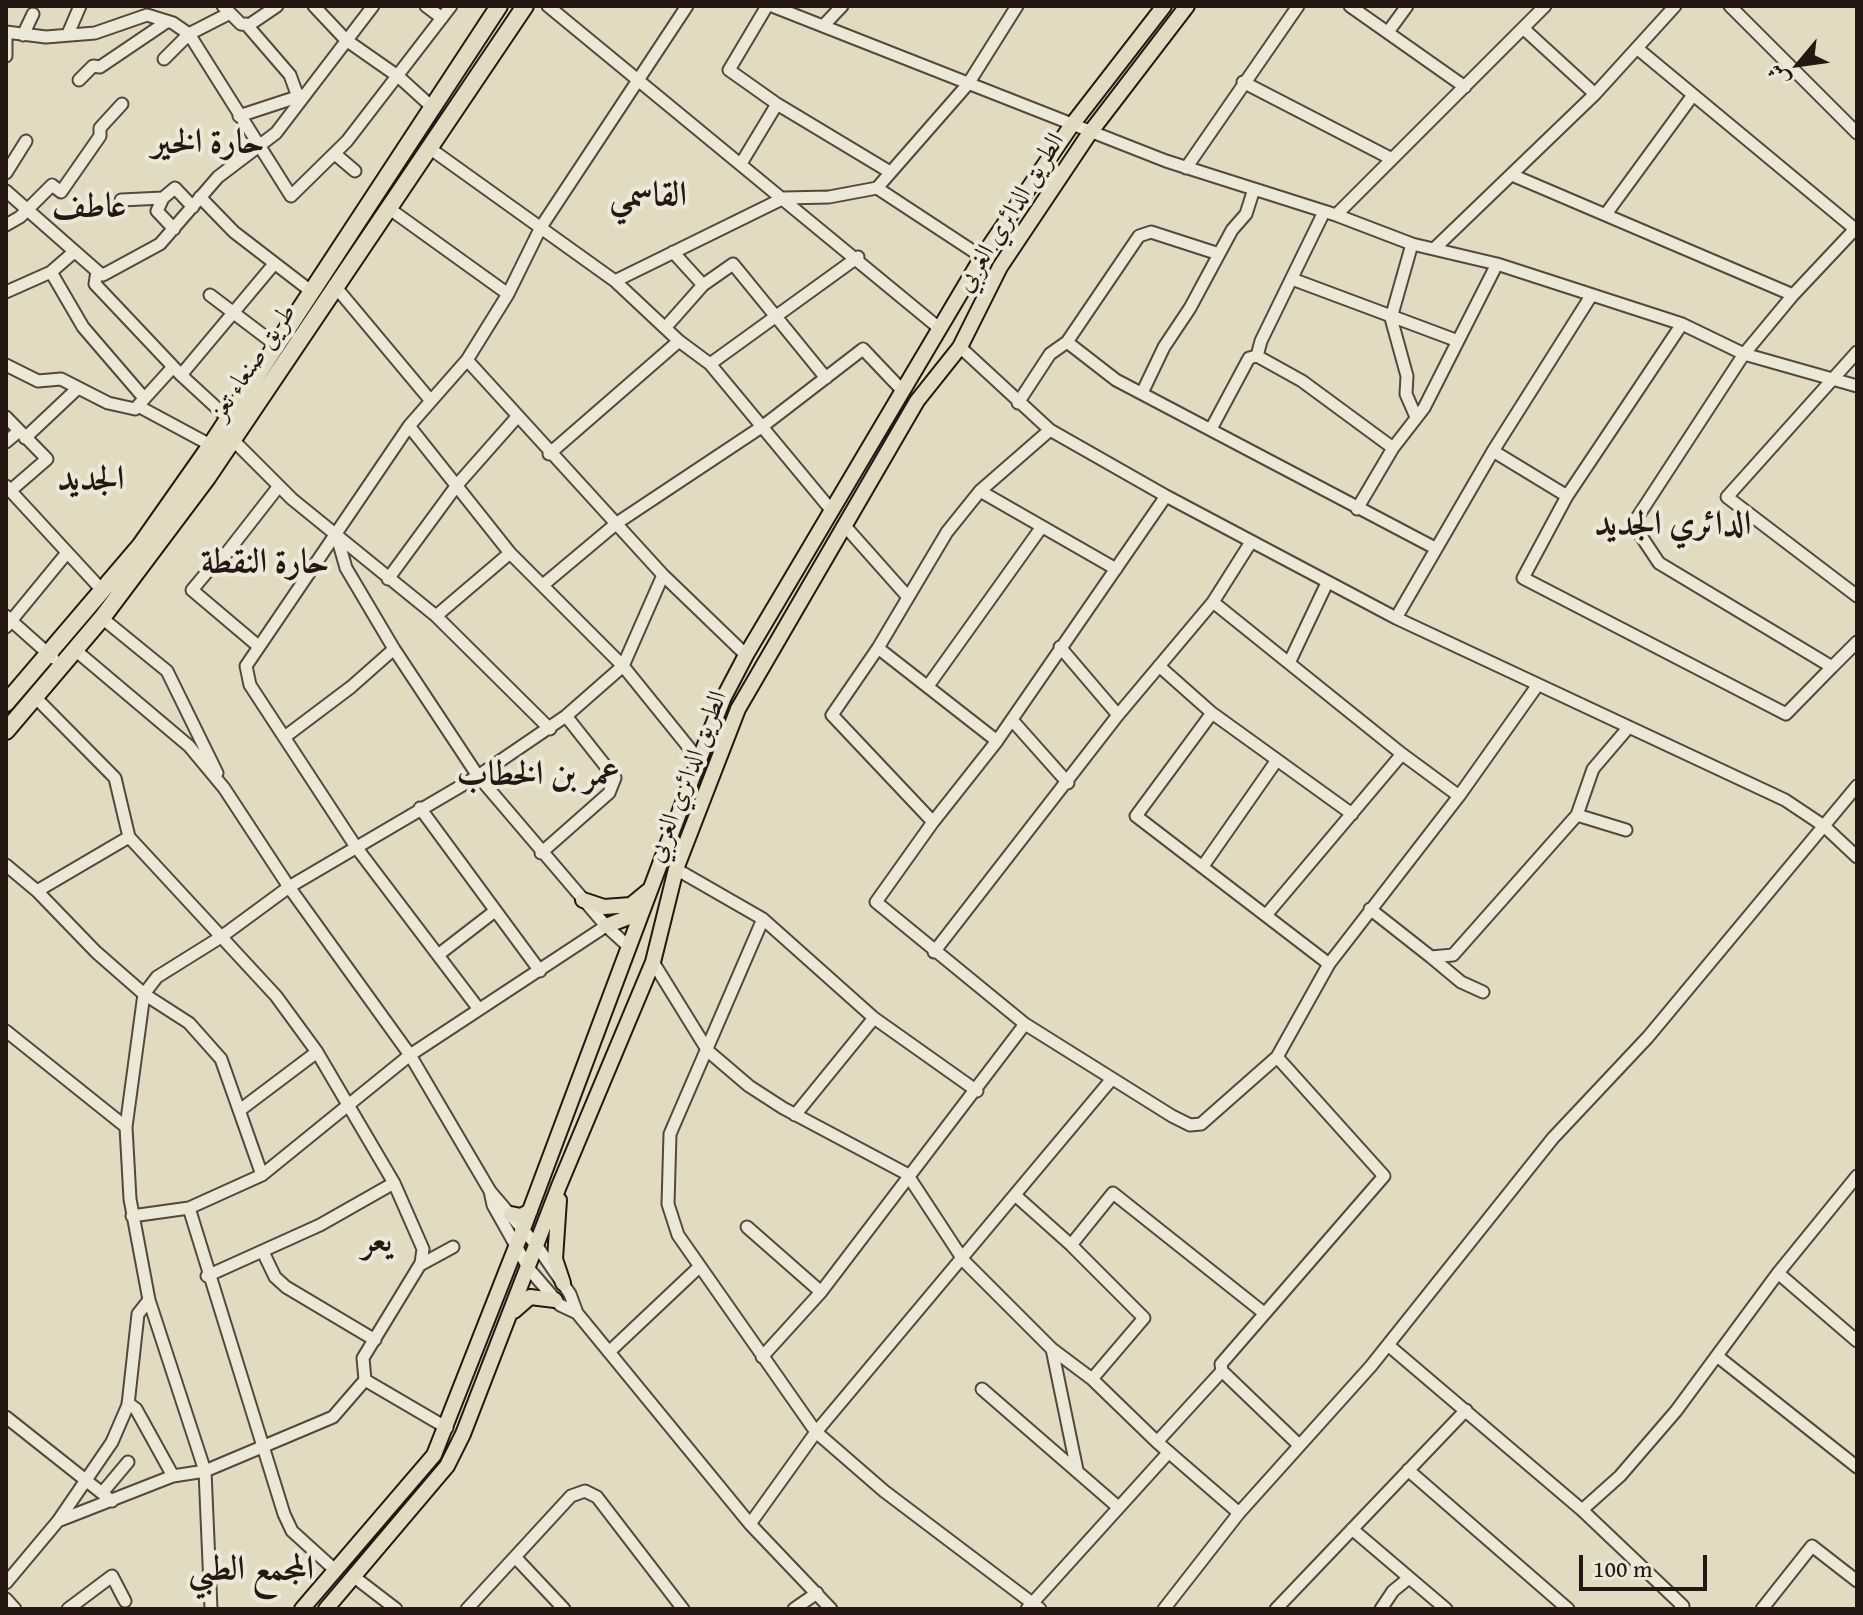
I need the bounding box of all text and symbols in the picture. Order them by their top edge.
north arrow [1759,24,1839,104]
text: ش [1759,58,1797,93]
district label: حارة الخير [152,123,264,163]
street label: الطريق الدائري الغربي [950,128,1072,298]
district label: القاسمي [609,176,687,216]
district label: عاطف [52,187,126,227]
street label: طريق صنعاء تعز [204,298,304,426]
district label: الجديد [58,460,124,500]
district label: الدائري الجديد [1595,505,1751,545]
district label: حارة النقطة [201,543,329,583]
street label: الطريق الدائري الغربي [641,687,735,867]
district label: عمر بن الخطاب [456,755,620,795]
district label: يعر [362,1221,392,1261]
scale bar [1583,1539,1711,1589]
district label: المجمع الطبي [188,1550,314,1590]
text: 100 m [1593,1551,1653,1586]

